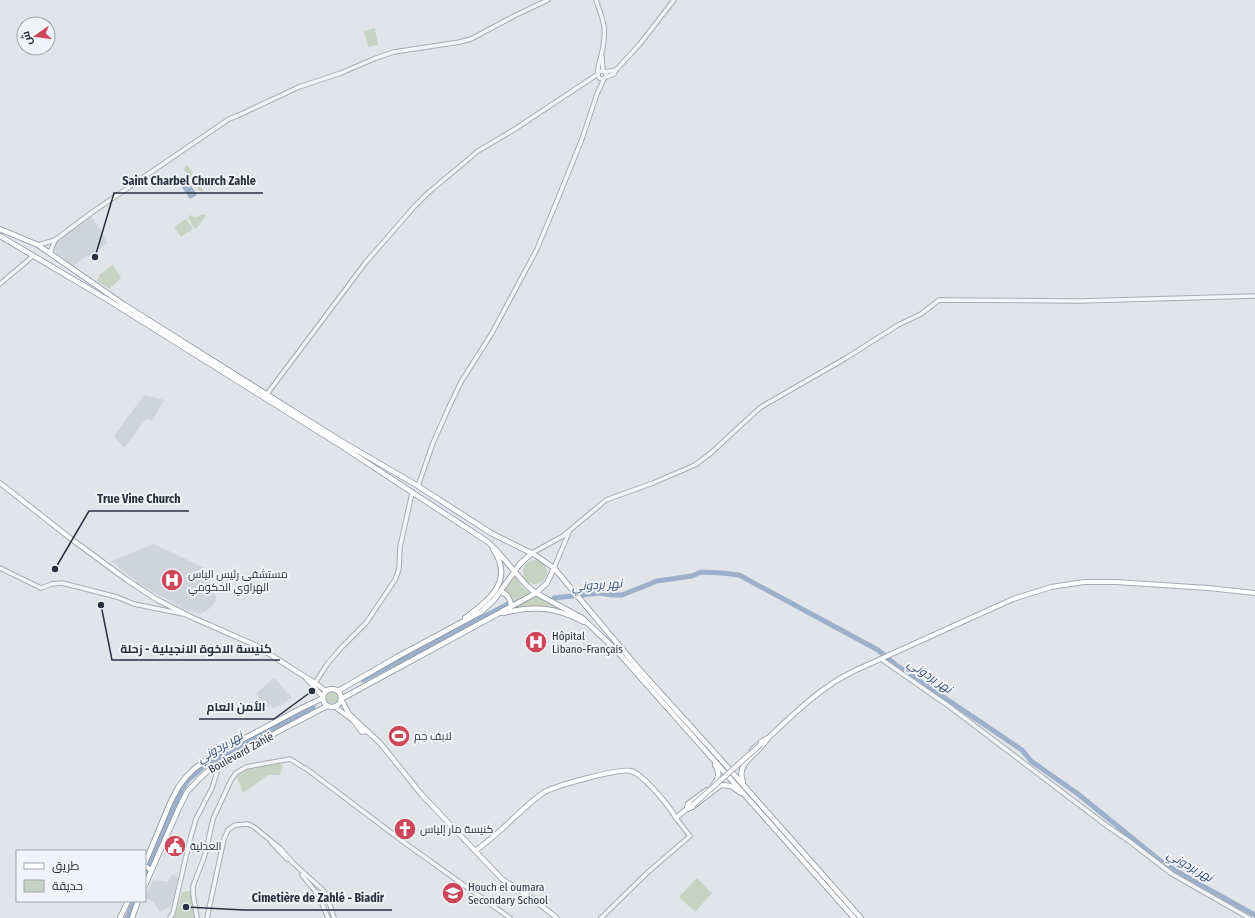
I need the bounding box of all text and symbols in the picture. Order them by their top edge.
north arrow [16,16,56,56]
text: ش [19,30,35,47]
callout: Saint Charbel Church Zahle [114,169,263,193]
text: Saint Charbel Church Zahle [122,174,256,188]
callout: True Vine Church [89,487,189,511]
text: True Vine Church [97,492,181,506]
hospital icon: مستشفى رئيس الياس الهراوي الحكومي [159,567,185,593]
place label: مستشفى رئيس الياس الهراوي الحكومي [188,568,288,596]
water label: نهر بردوني [571,576,625,597]
hospital icon: Hôpital Libano-Français [523,629,549,655]
place label: Hôpital Libano-Français [552,630,623,656]
callout: كنيسة الاخوة الانجيلية - زحلة [112,636,280,660]
text: كنيسة الاخوة الانجيلية - زحلة [120,642,272,657]
water label: نهر بردوني [904,656,956,699]
callout: الأمن العام [199,695,274,719]
text: الأمن العام [207,700,265,715]
sports icon: لابف جم [386,723,412,749]
water label: نهر بردوني [195,727,248,768]
street label: Boulevard Zahlé [206,730,276,776]
place label: لابف جم [414,730,452,744]
church icon: كنيسة مار إلياس [392,816,418,842]
place label: كنيسة مار إلياس [420,823,493,836]
public building icon: العدلية [162,833,188,859]
place label: العدلية [190,840,221,853]
water label: نهر بردوني [1163,847,1217,888]
legend [16,850,146,902]
text: طريق [52,859,80,873]
text: حديقة [52,879,83,893]
school or university icon: Houch el oumara Secondary School [440,880,466,906]
place label: Houch el oumara Secondary School [468,881,548,907]
callout: Cimetière de Zahlé - Biadir [244,886,392,910]
text: Cimetière de Zahlé - Biadir [252,891,385,905]

